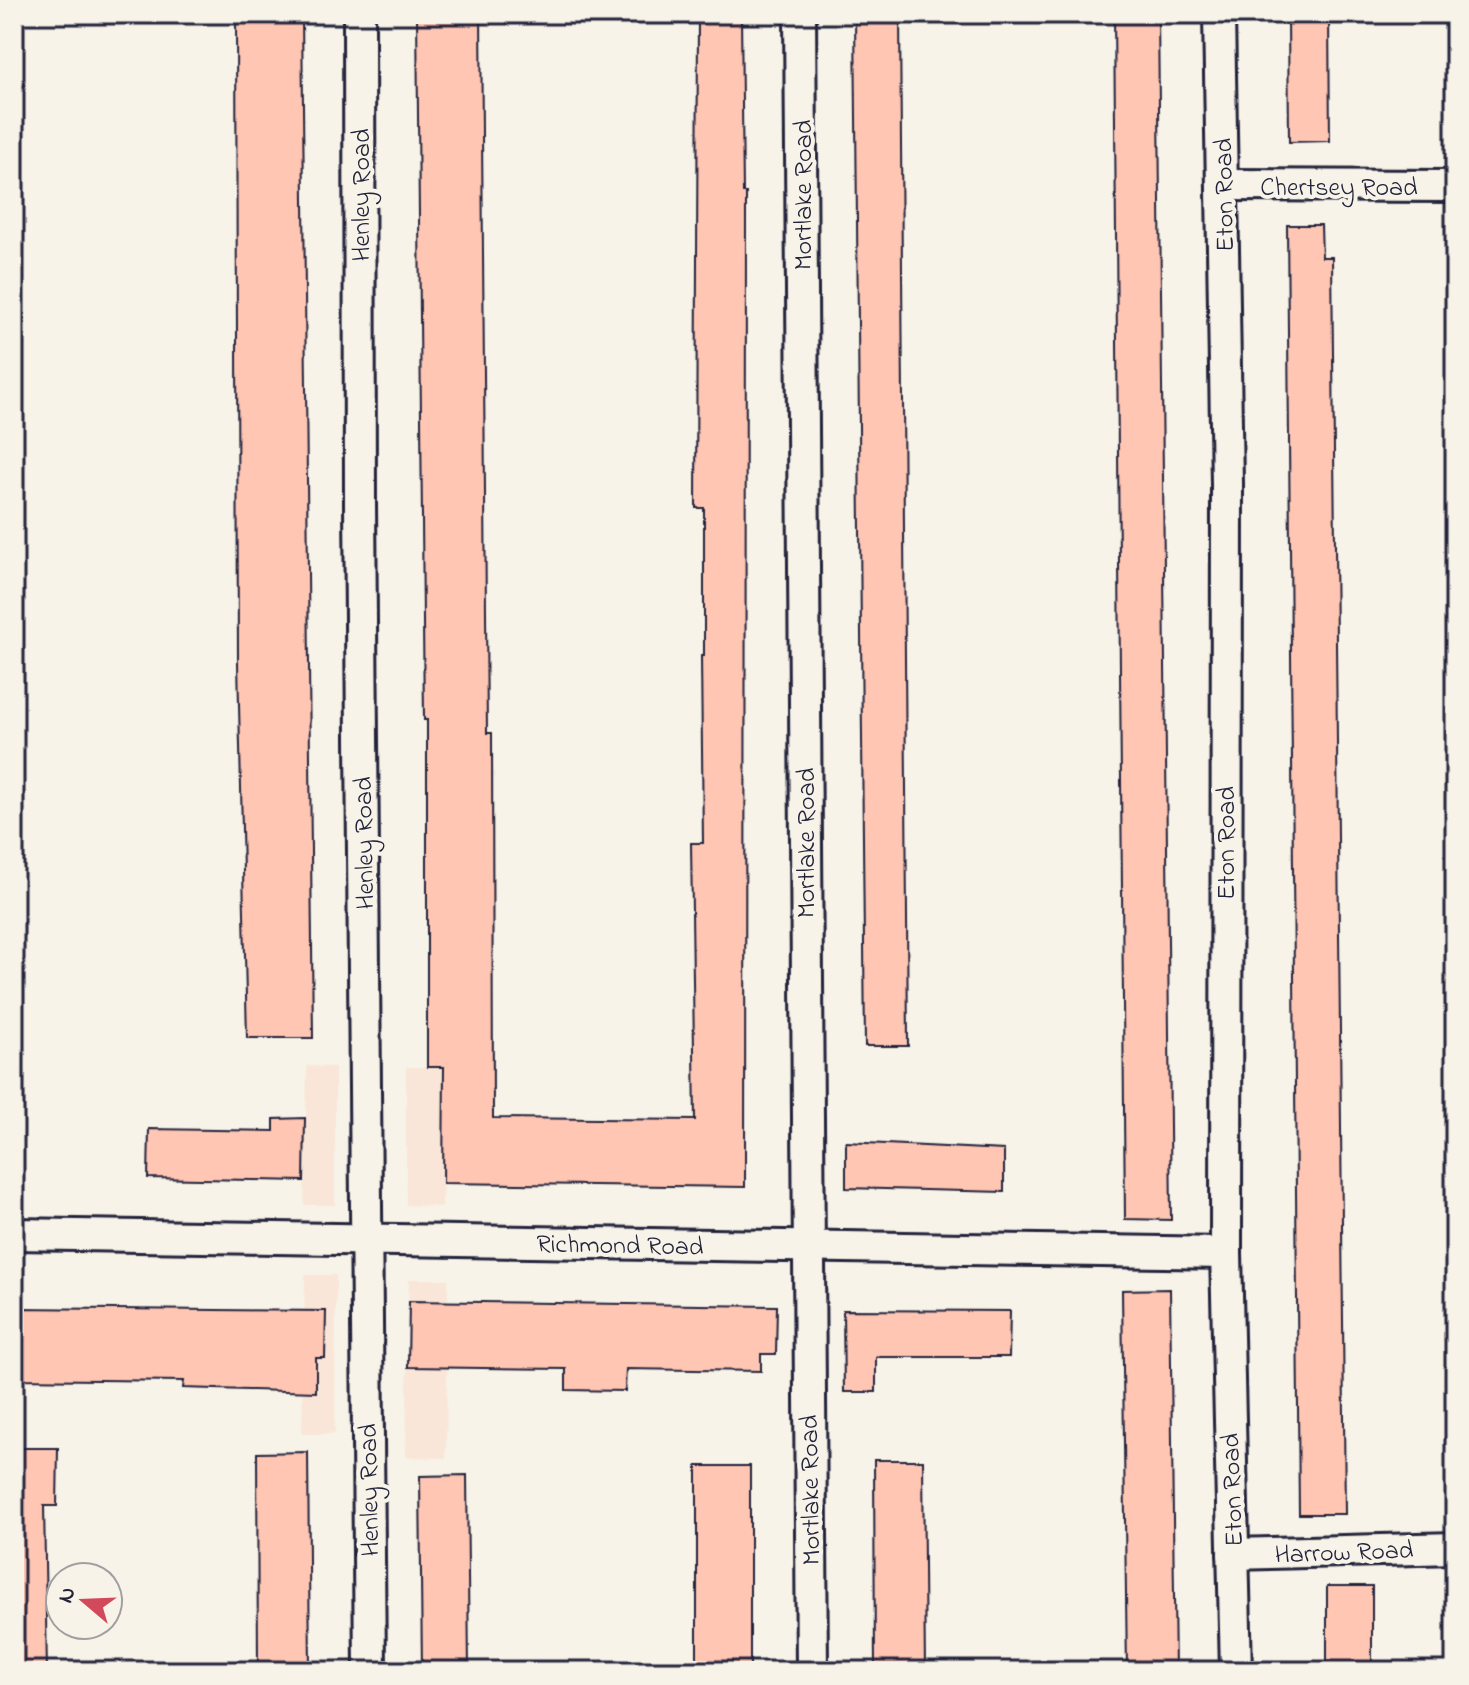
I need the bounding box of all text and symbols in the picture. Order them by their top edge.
street label: Mortlake Road [786,119,824,270]
street label: Henley Road [344,128,382,262]
street label: Eton Road [1206,137,1246,252]
street label: Chertsey Road [1260,170,1418,208]
street label: Mortlake Road [789,767,827,918]
street label: Henley Road [346,776,386,910]
street label: Eton Road [1209,786,1247,900]
street label: Richmond Road [536,1227,704,1267]
street label: Mortlake Road [792,1414,832,1566]
street label: Henley Road [351,1423,391,1557]
street label: Eton Road [1213,1432,1255,1547]
street label: Harrow Road [1274,1533,1415,1575]
north arrow [44,1561,124,1641]
text: N [50,1583,85,1608]

